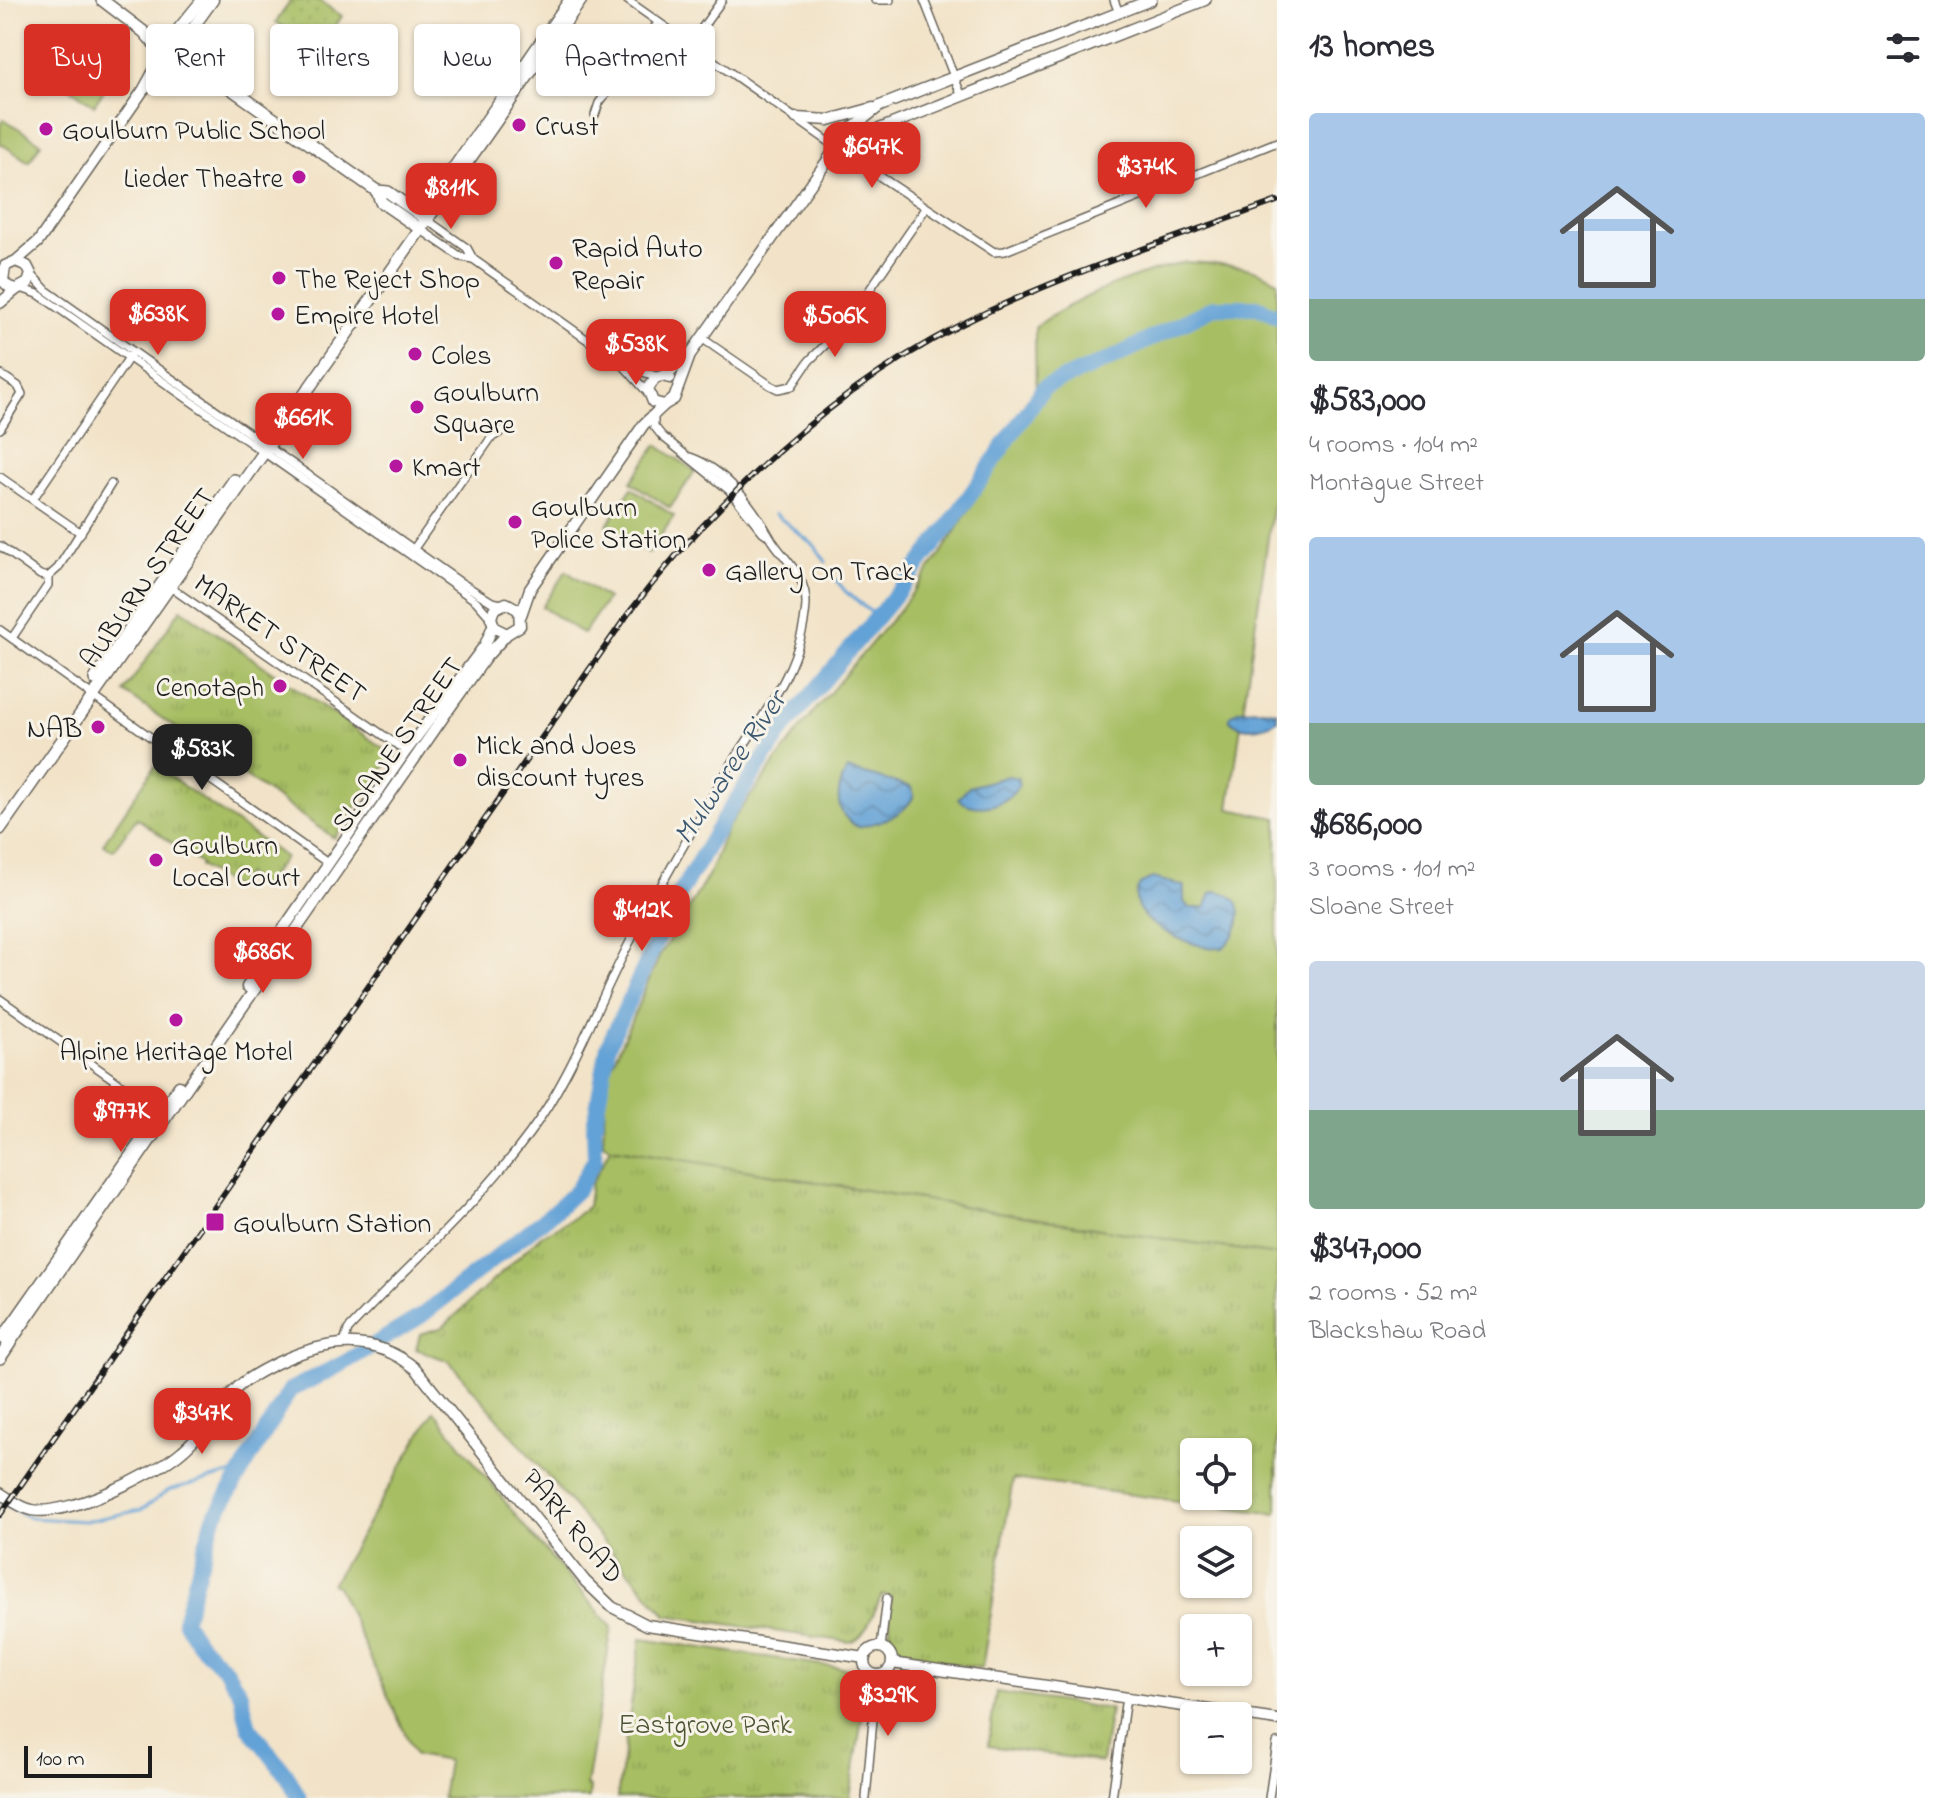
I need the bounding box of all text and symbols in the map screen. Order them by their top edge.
text: 13 homes [1309,23,1435,73]
chip: Buy [24,24,130,96]
chip: Rent [146,24,254,96]
chip: Filters [270,24,398,96]
chip: New [414,24,520,96]
chip: Apartment [536,24,715,96]
icon: filters [1881,26,1925,70]
place label: Crust [535,108,599,149]
place label: Goulburn Public School [62,112,325,153]
marker: Crust [510,116,528,134]
marker: Goulburn Public School [37,120,55,138]
pin: $647K [816,122,928,190]
text: $647K [841,129,903,167]
pin: $374K [1090,142,1202,210]
text: $374K [1116,149,1176,187]
place label: Lieder Theatre [123,160,283,201]
pin: $811K [395,163,507,231]
icon: home [1545,165,1689,309]
marker: Lieder Theatre [290,168,308,186]
text: $811K [424,170,478,208]
place label: Rapid Auto Repair [572,230,703,303]
marker: Rapid Auto Repair [547,254,565,272]
place label: The Reject Shop [295,261,480,302]
marker: The Reject Shop [270,269,288,287]
pin: $638K [102,289,214,357]
pin: $506K [779,291,891,359]
text: $638K [128,296,188,334]
place label: Empire Hotel [294,297,439,338]
text: $506K [802,298,868,336]
marker: Empire Hotel [269,305,287,323]
pin: $538K [580,319,692,387]
text: $538K [604,326,668,364]
place label: Coles [431,337,492,378]
marker: Coles [406,345,424,363]
place label: Goulburn Square [433,374,539,447]
text: $583,000 [1309,377,1426,427]
pin: $661K [247,393,359,461]
marker: Goulburn Square [408,398,426,416]
text: $661K [273,400,333,438]
text: 4 rooms · 104 m² [1309,427,1478,465]
place label: Kmart [412,449,481,490]
marker: Kmart [387,457,405,475]
text: Montague Street [1309,465,1484,503]
street label: AUBURN STREET [71,480,227,678]
place label: Goulburn Police Station [531,489,686,562]
marker: Goulburn Police Station [506,513,524,531]
place label: Gallery On Track [725,553,915,594]
marker: Gallery On Track [700,561,718,579]
street label: MARKET STREET [184,565,374,715]
icon: home [1545,589,1689,733]
street label: SLOANE STREET [323,650,475,842]
place label: Cenotaph [155,669,264,710]
marker: Cenotaph [271,677,289,695]
water label: Mulwaree River [664,680,801,854]
place label: NAB [27,710,82,751]
marker: NAB [89,718,107,736]
pin: $583K [146,724,258,792]
place label: Mick and Joes discount tyres [476,727,645,800]
text: $583K [170,731,234,769]
marker: Mick and Joes discount tyres [451,751,469,769]
text: $686,000 [1309,801,1422,851]
place label: Goulburn Local Court [172,827,300,900]
marker: Goulburn Local Court [147,851,165,869]
text: 3 rooms · 101 m² [1309,851,1475,889]
pin: $412K [586,885,698,953]
text: Sloane Street [1309,889,1454,927]
text: $412K [612,892,672,930]
pin: $686K [207,927,319,995]
text: $686K [233,934,293,972]
marker: Alpine Heritage Motel [167,1011,185,1029]
icon: home [1545,1013,1689,1157]
place label: Alpine Heritage Motel [60,1033,293,1074]
pin: $977K [65,1086,177,1154]
text: $977K [92,1093,150,1131]
place label: Goulburn Station [233,1205,431,1246]
marker: Goulburn Station [204,1211,226,1233]
text: $347,000 [1309,1225,1422,1275]
text: 2 rooms · 52 m² [1309,1275,1478,1313]
text: Blackshaw Road [1309,1313,1486,1351]
pin: $347K [146,1388,258,1456]
text: $347K [172,1395,232,1433]
map controls [1180,1438,1252,1774]
button: locate [1180,1438,1252,1510]
street label: PARK ROAD [511,1461,632,1594]
button: layers [1180,1526,1252,1598]
button: + [1180,1614,1252,1686]
pin: $329K [832,1670,944,1738]
text: $329K [858,1677,918,1715]
button: − [1180,1702,1252,1774]
park label: Eastgrove Park [618,1706,792,1747]
scale bar [24,1742,152,1778]
text: 100 m [36,1744,85,1776]

